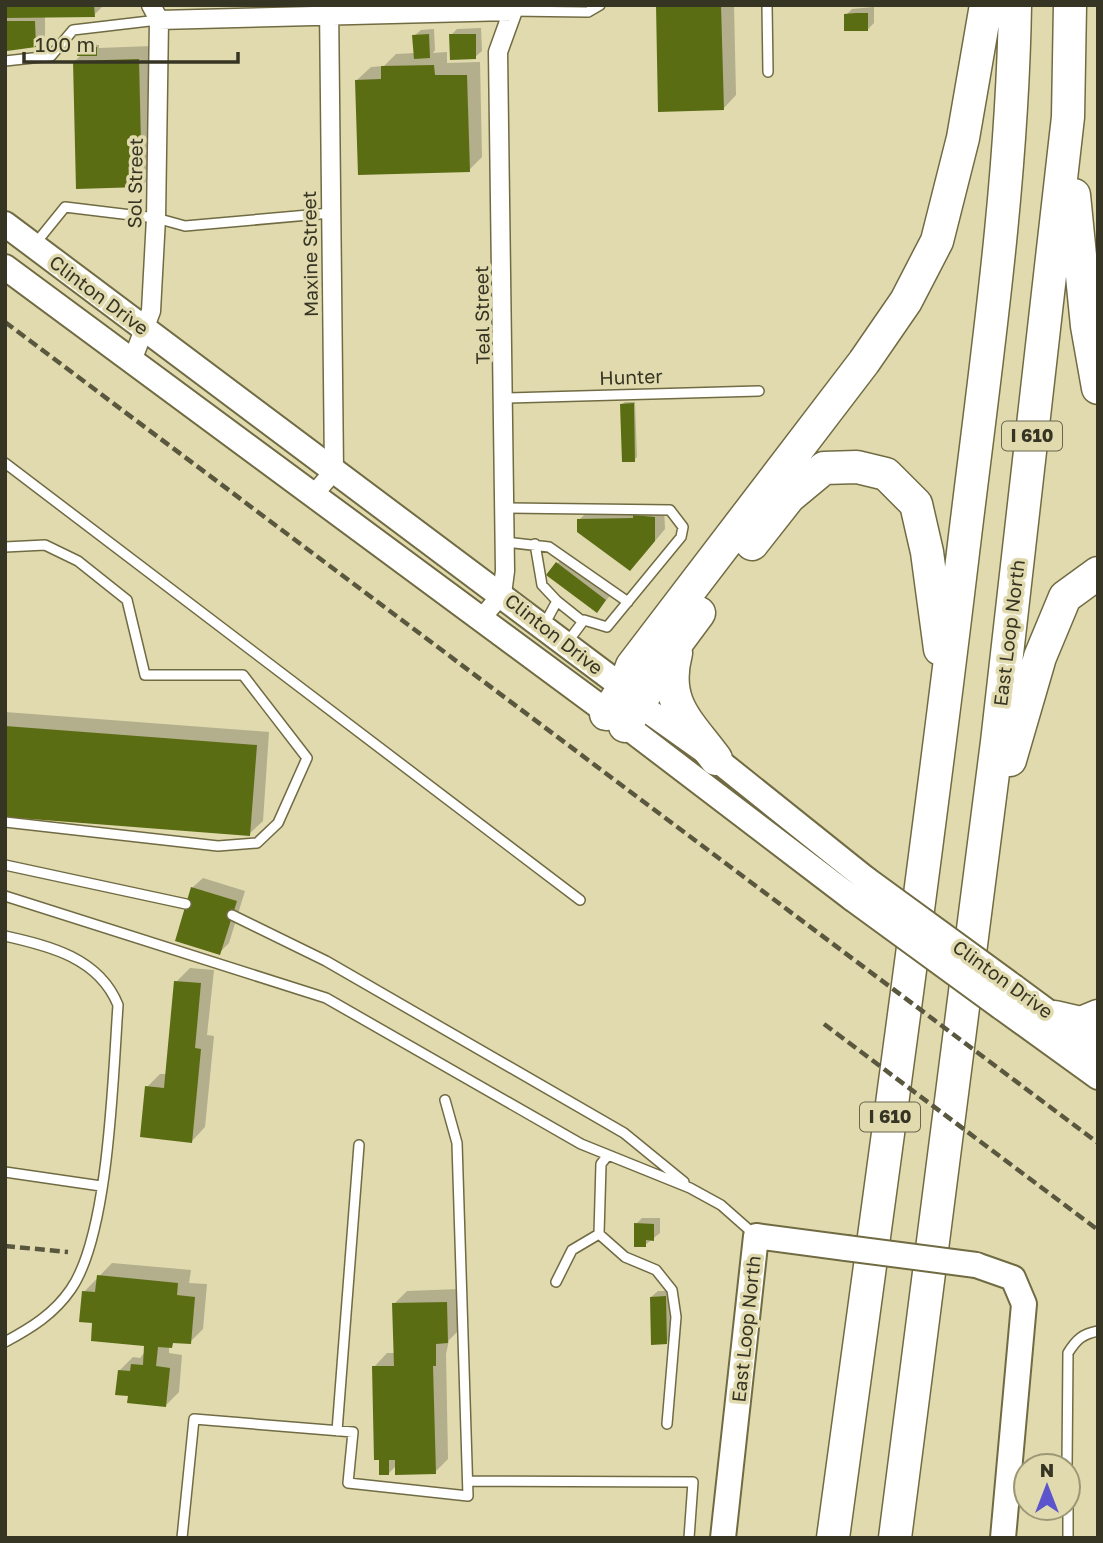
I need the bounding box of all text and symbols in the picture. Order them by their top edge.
scale bar [24,21,238,65]
text: 100 m [35,31,95,57]
street label: Sol Street [122,137,147,229]
street label: Maxine Street [297,191,322,317]
street label: Clinton Drive [45,250,153,339]
street label: Teal Street [469,265,494,365]
street label: Hunter [599,364,664,389]
road number: I 610 [1002,422,1062,450]
street label: East Loop North [988,558,1029,707]
street label: Clinton Drive [501,588,608,679]
street label: Clinton Drive [949,935,1058,1023]
road number: I 610 [860,1102,920,1132]
street label: East Loop North [726,1254,765,1403]
north arrow [1012,1452,1082,1522]
text: N [1040,1458,1054,1481]

